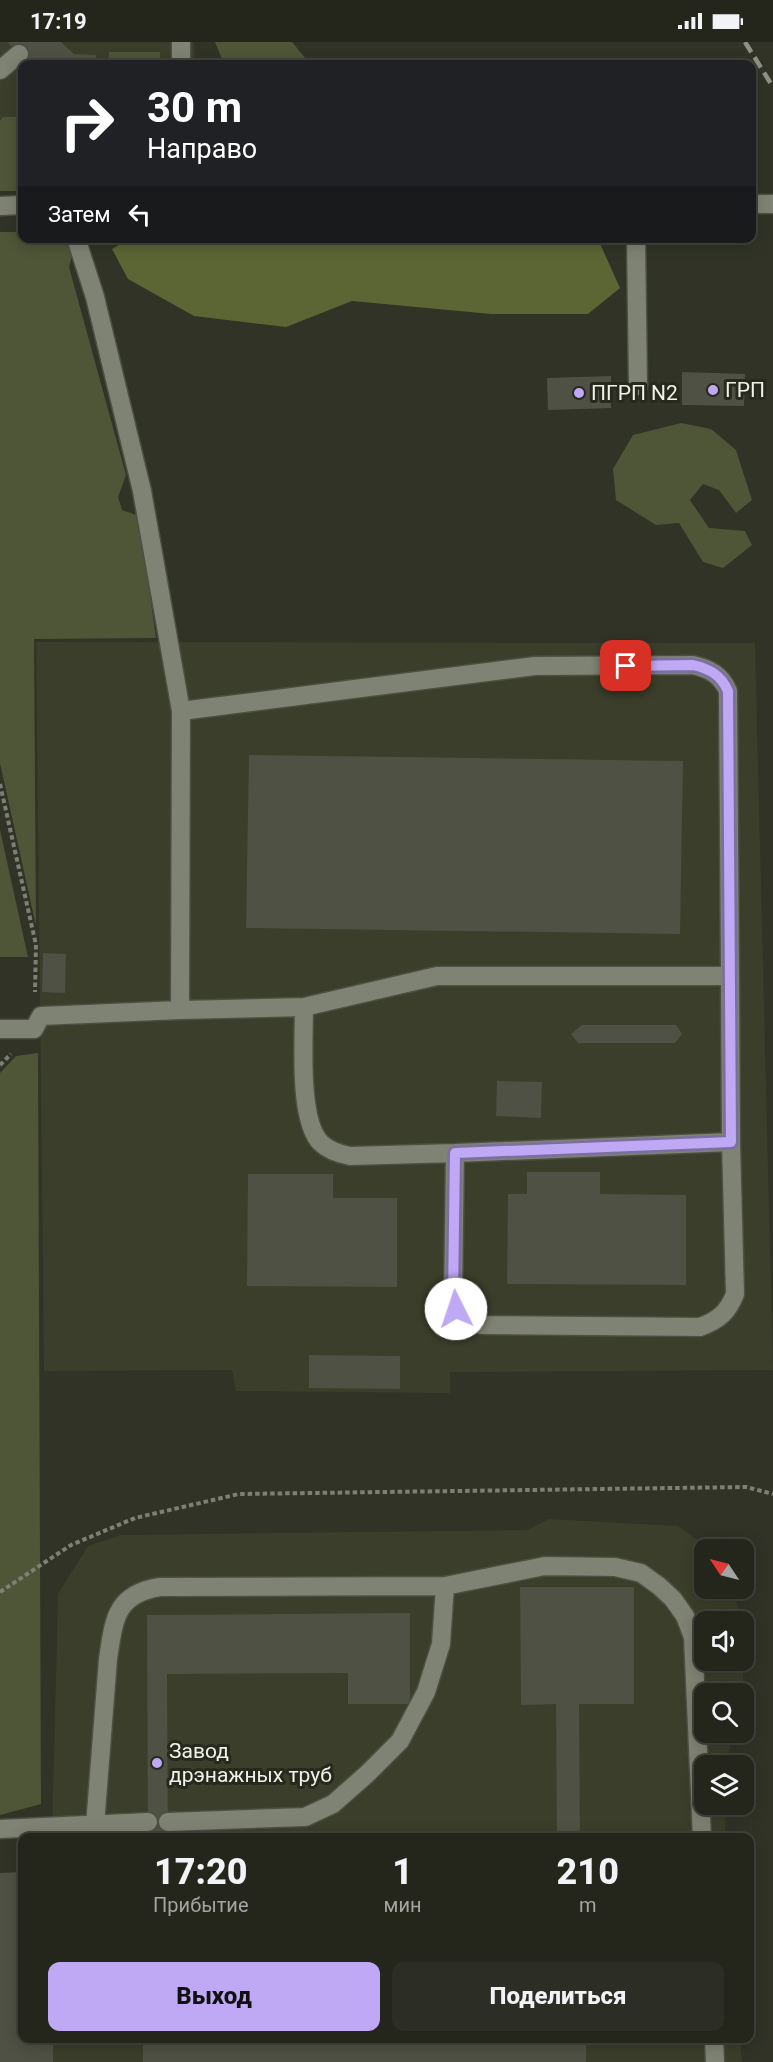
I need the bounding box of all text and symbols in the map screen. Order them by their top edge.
text: 17:19 [30,9,87,34]
text: 30 m [147,83,242,132]
icon: right [48,84,126,162]
text: Направо [147,133,257,165]
icon: left [123,198,156,231]
text: Затем [48,202,111,227]
place label: ГРП [725,378,765,402]
place label: ПГРП N2 [591,381,678,405]
marker: ГРП [706,383,720,397]
marker: ПГРП N2 [572,386,586,400]
pin [600,640,651,691]
icon: arrive [609,649,642,682]
position arrow [424,1277,488,1341]
north arrow [694,1539,754,1599]
map controls [694,1539,754,1815]
button: sound [694,1611,754,1671]
button: search [694,1683,754,1743]
place label: Завод дрэнажных труб [169,1739,332,1787]
button: layers [694,1755,754,1815]
marker: Завод дрэнажных труб [150,1756,164,1770]
text: 17:20 [154,1851,248,1893]
text: 1 [392,1851,413,1893]
text: 210 [557,1851,619,1893]
text: Прибытие [153,1893,249,1917]
text: мин [384,1893,422,1917]
text: m [579,1893,597,1917]
button: Выход [48,1962,380,2031]
button: Поделиться [392,1962,724,2031]

